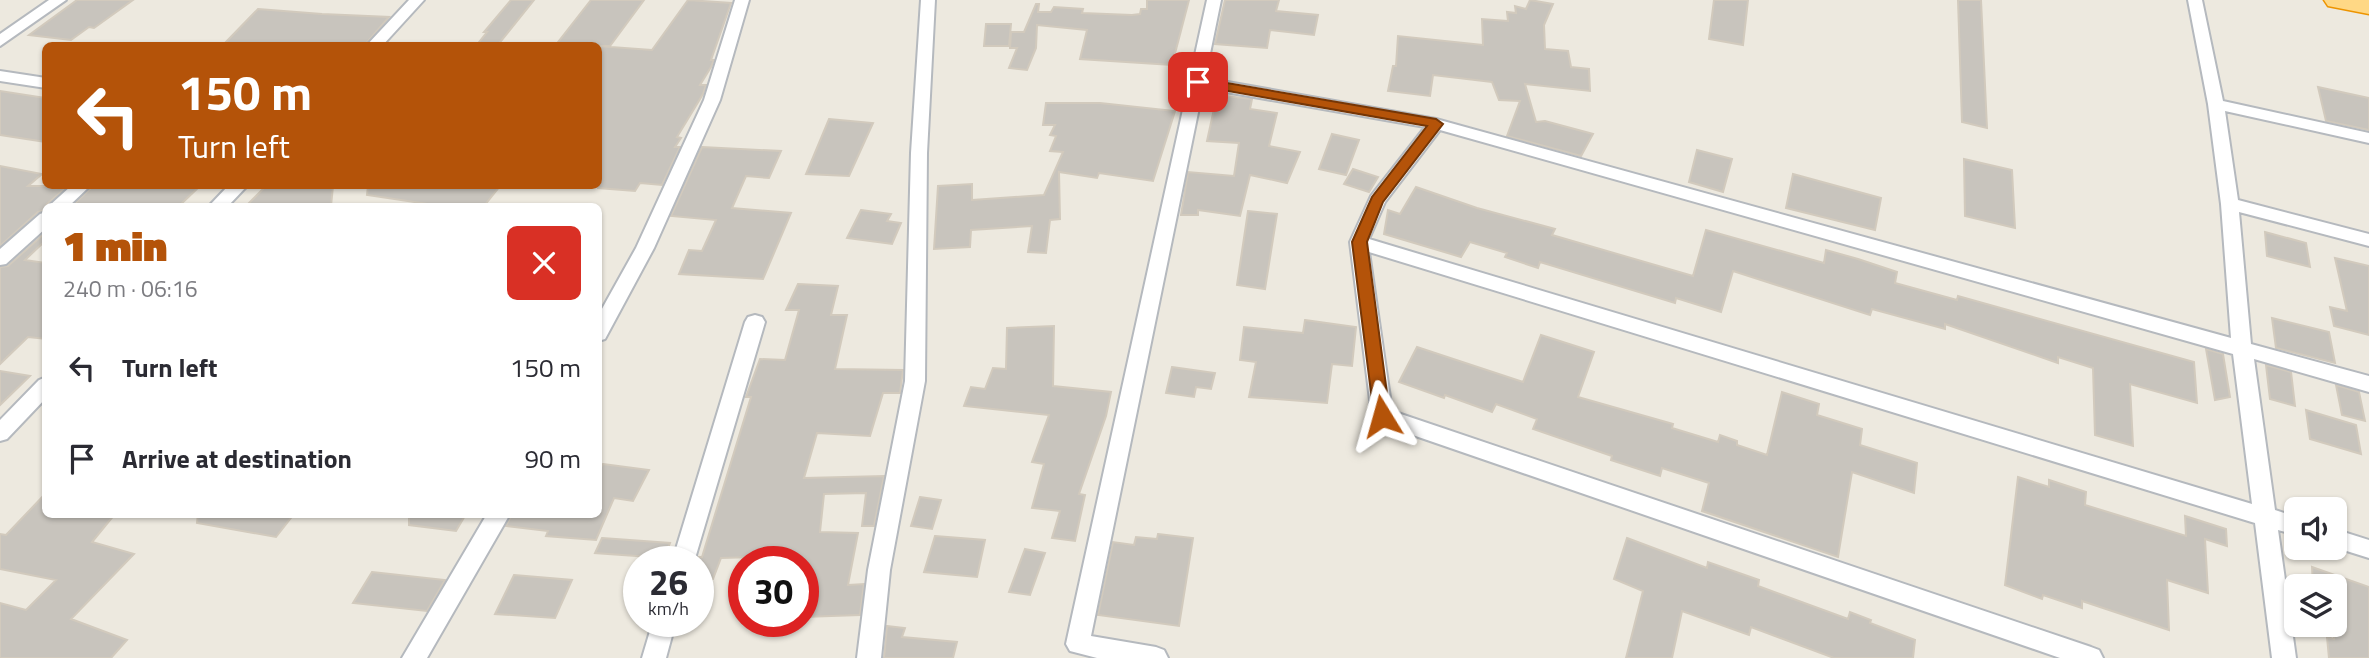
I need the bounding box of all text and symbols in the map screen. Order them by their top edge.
pin [1168,52,1228,112]
text: 150 m [178,54,312,129]
icon: arrive [1179,63,1217,101]
icon: left [63,70,154,161]
text: Turn left [178,122,290,170]
text: 1 min [63,213,167,277]
button: close [507,226,581,300]
text: 240 m · 06:16 [63,271,198,306]
text: Turn left [122,348,217,387]
text: 150 m [510,348,581,387]
icon: left [63,349,101,387]
position arrow [1345,379,1419,453]
text: Arrive at destination [122,439,352,478]
text: 90 m [524,439,581,478]
icon: arrive [63,440,101,478]
map controls [2284,497,2347,637]
button: sound [2284,497,2347,560]
speed limit sign: 30 [728,546,819,637]
text: 26 [649,555,688,609]
button: layers [2284,574,2347,637]
text: km/h [648,595,689,622]

